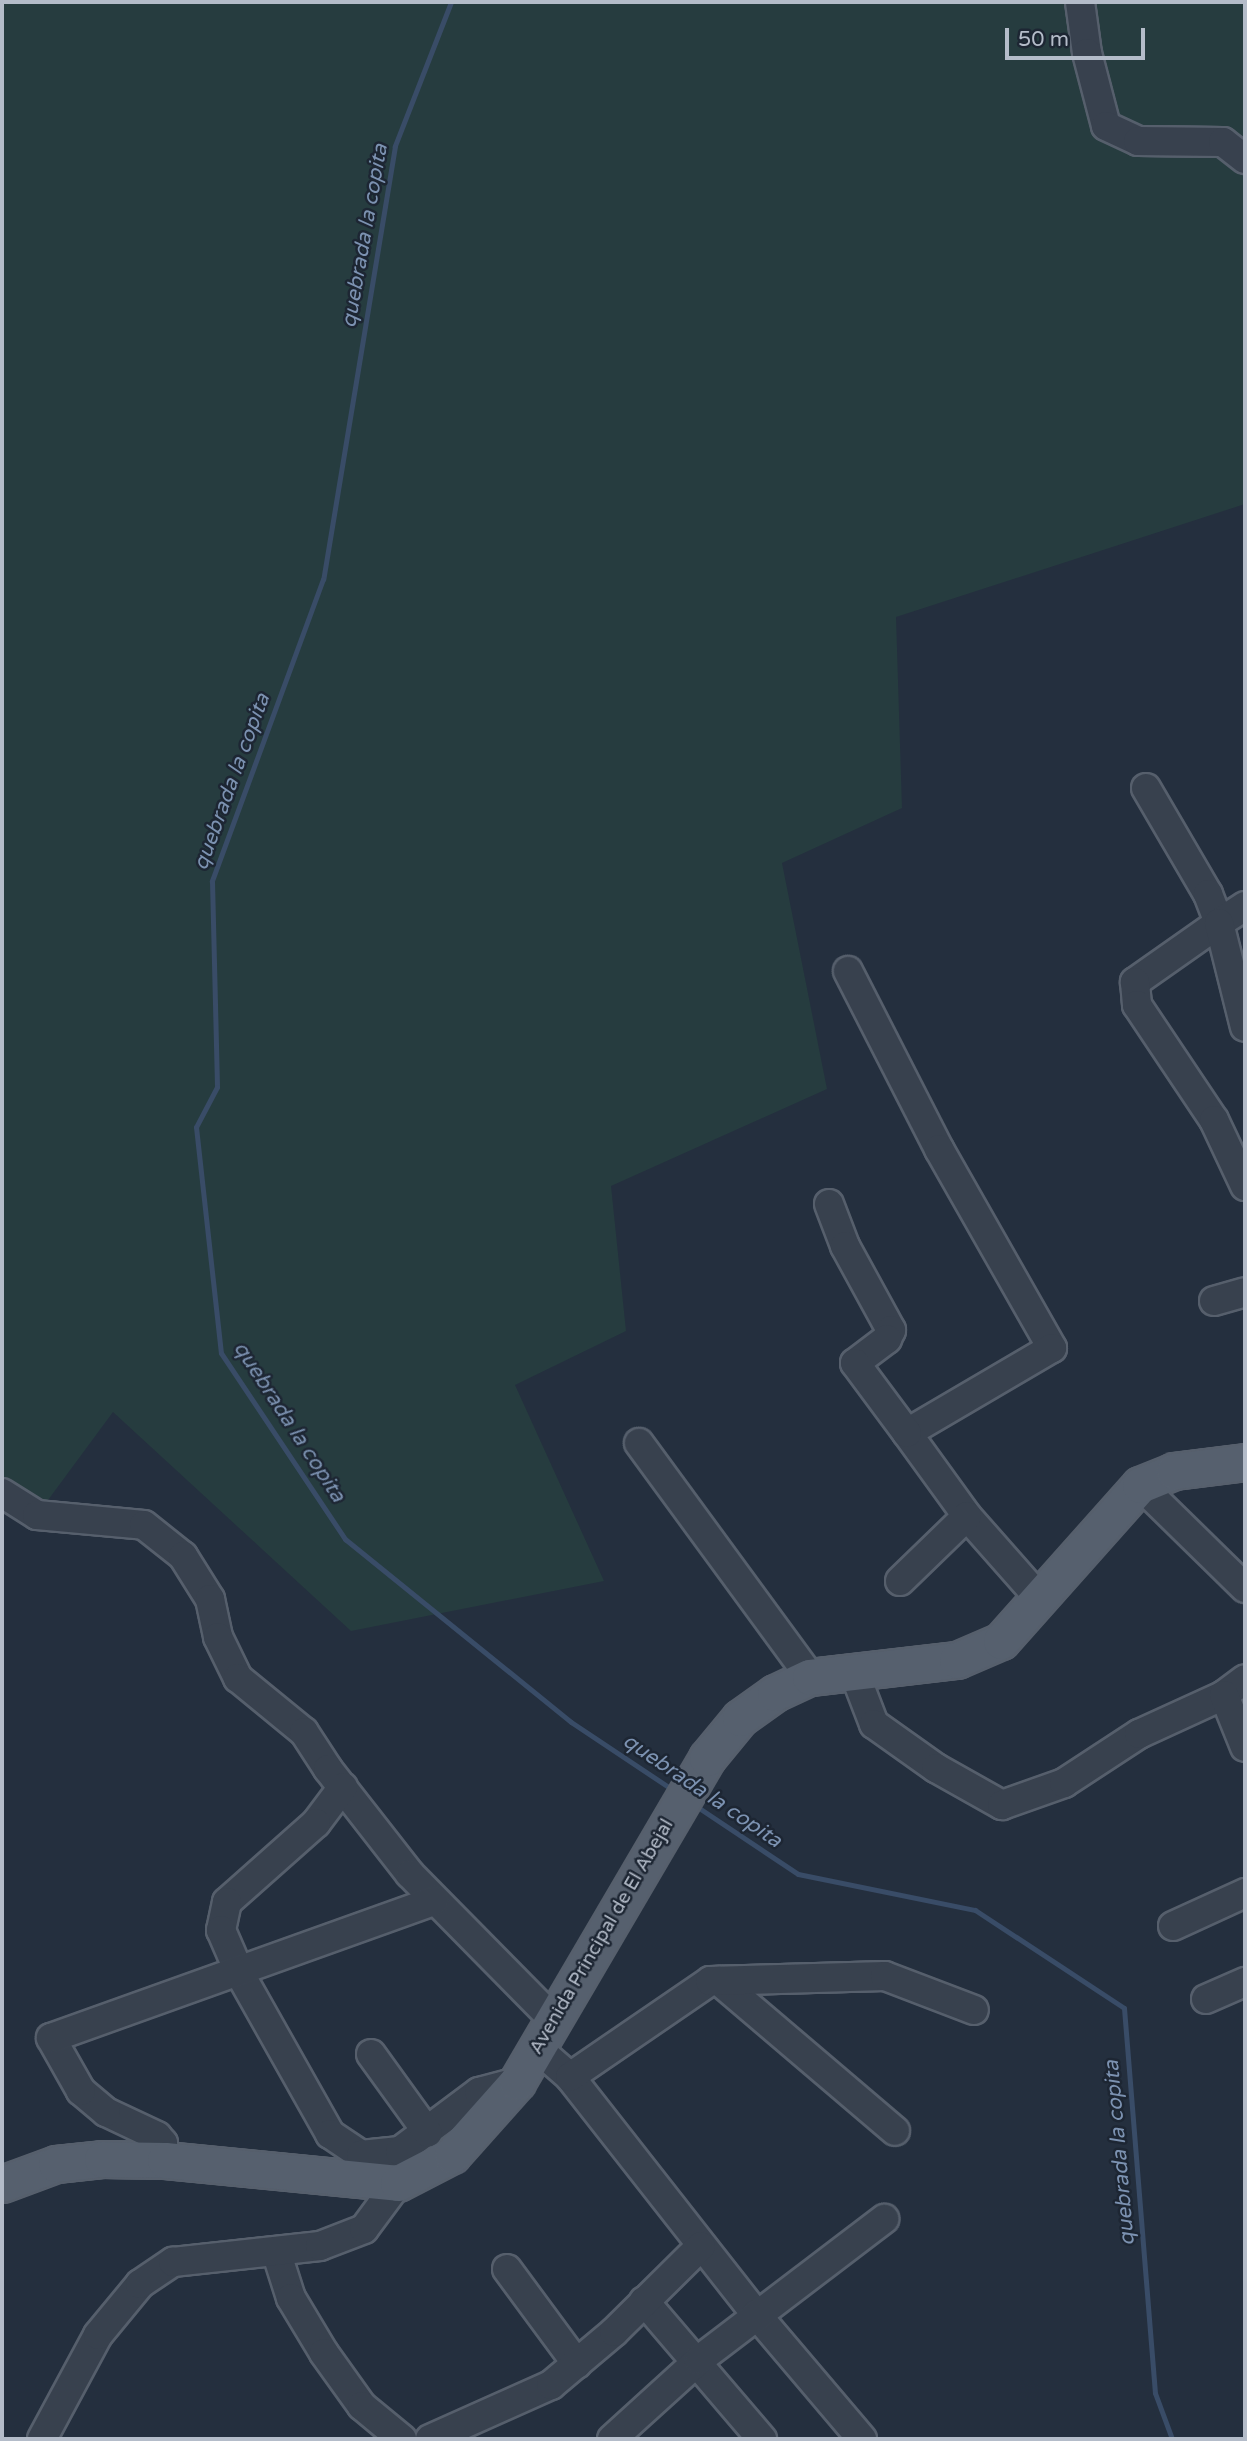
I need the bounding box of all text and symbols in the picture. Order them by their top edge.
scale bar [1009,14,1149,58]
text: 50 m [1018,27,1069,52]
water label: quebrada la copita [336,142,394,330]
water label: quebrada la copita [188,690,276,874]
water label: quebrada la copita [228,1337,350,1507]
water label: quebrada la copita [618,1728,786,1854]
street label: Avenida Principal de El Abejal [525,1815,679,2059]
water label: quebrada la copita [1099,2059,1141,2247]

